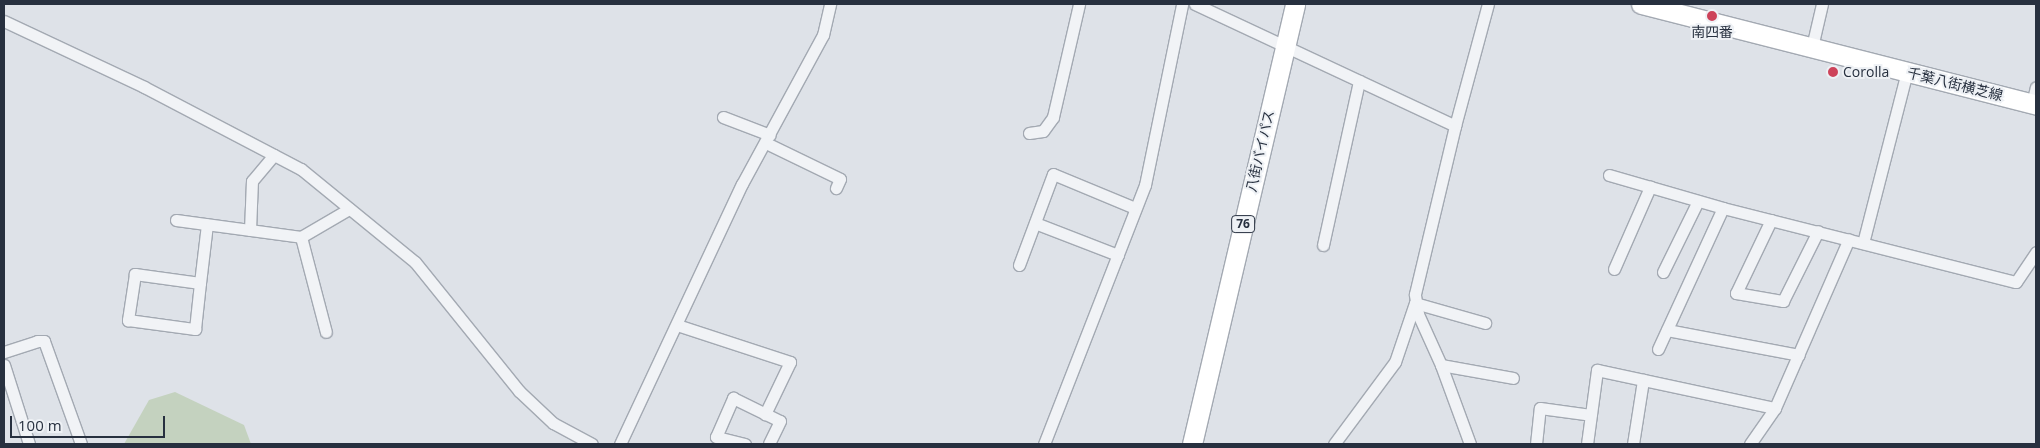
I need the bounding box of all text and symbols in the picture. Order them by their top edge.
marker: 南四番 [1706,10,1718,22]
place label: 南四番 [1691,24,1733,40]
place label: Corolla [1843,64,1889,80]
street label: 千葉八街横芝線 [1905,64,2005,104]
marker: Corolla [1827,66,1839,78]
street label: 八街バイパス [1242,108,1278,194]
road number: 76 [1230,214,1256,233]
scale bar [12,406,168,438]
text: 100 m [18,415,62,435]

